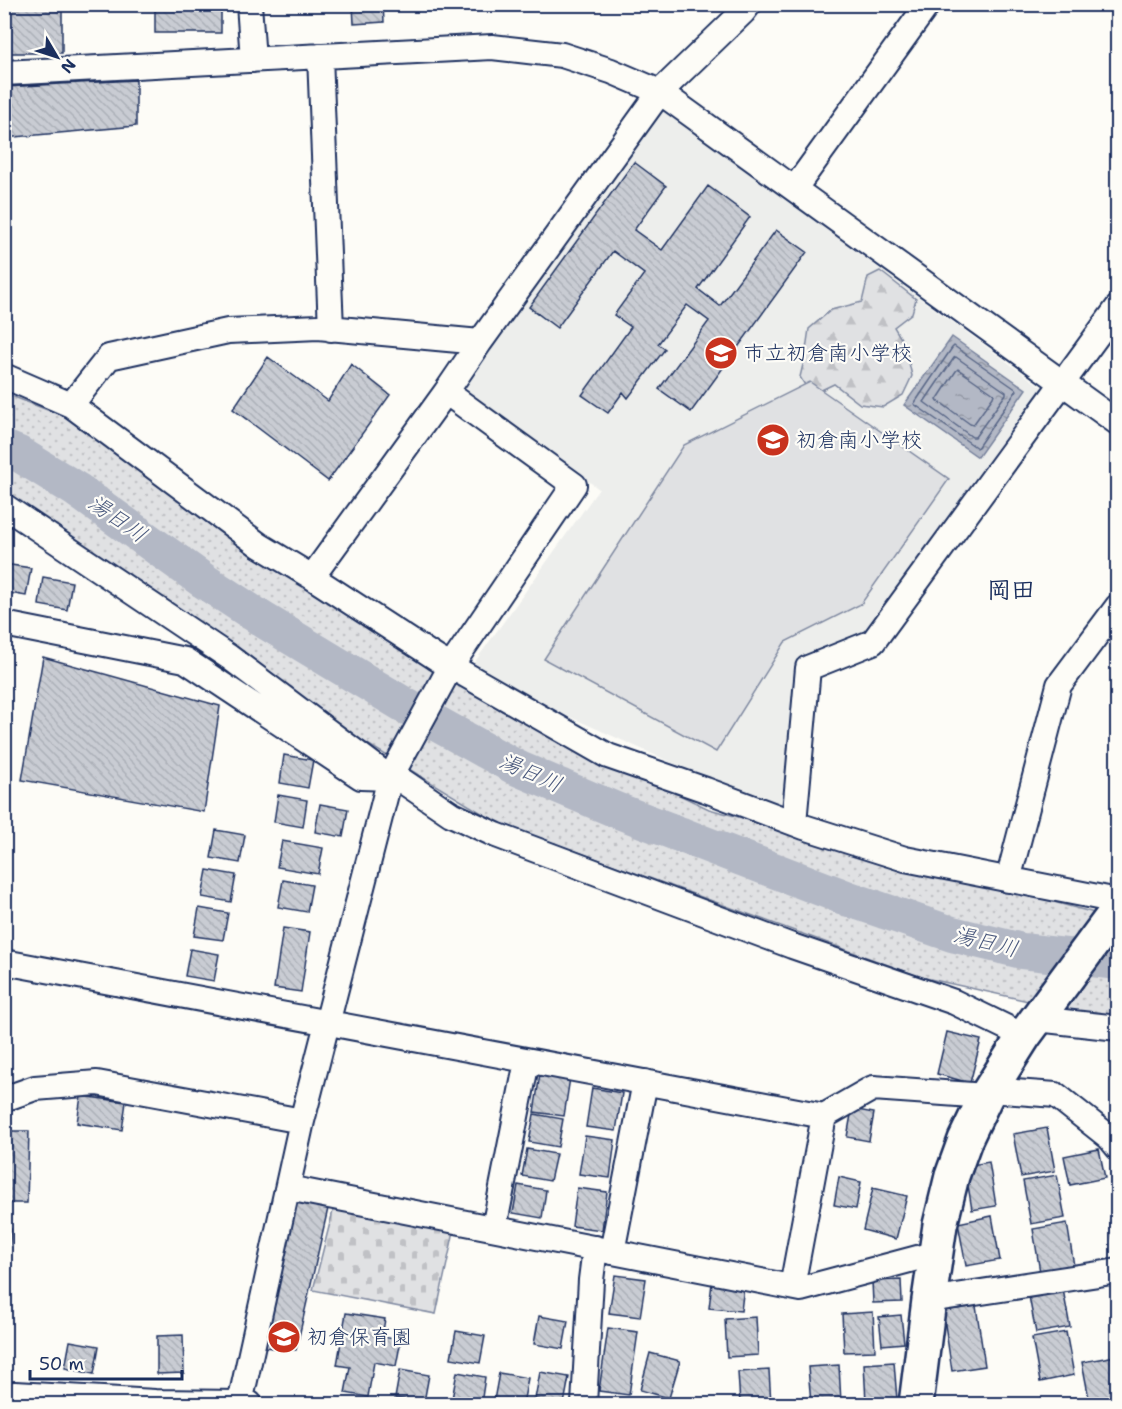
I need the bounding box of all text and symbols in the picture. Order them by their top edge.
north arrow [27,27,87,87]
text: N [56,55,80,78]
school or university icon: 市立初倉南小学校 [703,335,739,371]
place label: 市立初倉南小学校 [744,339,912,367]
school or university icon: 初倉南小学校 [755,422,791,458]
place label: 初倉南小学校 [796,426,922,454]
water label: 湯日川 [82,488,153,549]
district label: 岡田 [987,574,1035,606]
water label: 湯日川 [495,746,567,799]
water label: 湯日川 [950,919,1021,964]
school or university icon: 初倉保育園 [266,1319,302,1355]
place label: 初倉保育園 [307,1323,412,1351]
scale bar [30,1343,182,1381]
text: 50 m [39,1352,84,1376]

